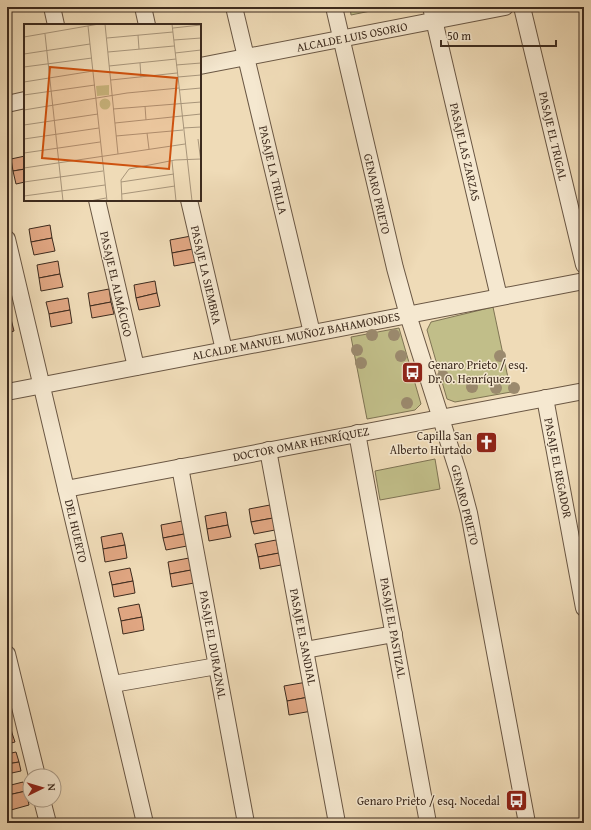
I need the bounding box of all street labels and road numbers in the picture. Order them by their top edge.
street label: ALCALDE LUIS OSORIO [295,17,409,56]
street label: PASAJE EL TRIGAL [535,90,572,182]
street label: PASAJE LAS ZARZAS [446,101,485,203]
street label: PASAJE LA TRILLA [255,124,292,217]
street label: GENARO PRIETO [360,152,395,236]
street label: PASAJE LA SIEMBRA [187,224,226,327]
street label: PASAJE EL ALMÁCIGO [96,229,137,338]
street label: ALCALDE MANUEL MUÑOZ BAHAMONDES [191,307,401,364]
street label: PASAJE EL REGADOR [540,416,577,520]
street label: DOCTOR OMAR HENRÍQUEZ [231,422,371,465]
street label: GENARO PRIETO [447,463,484,547]
street label: DEL HUERTO [61,498,92,564]
street label: PASAJE EL PASTIZAL [376,576,411,680]
street label: PASAJE EL SANDIAL [286,587,321,687]
street label: PASAJE EL DURAZNAL [196,589,231,701]

